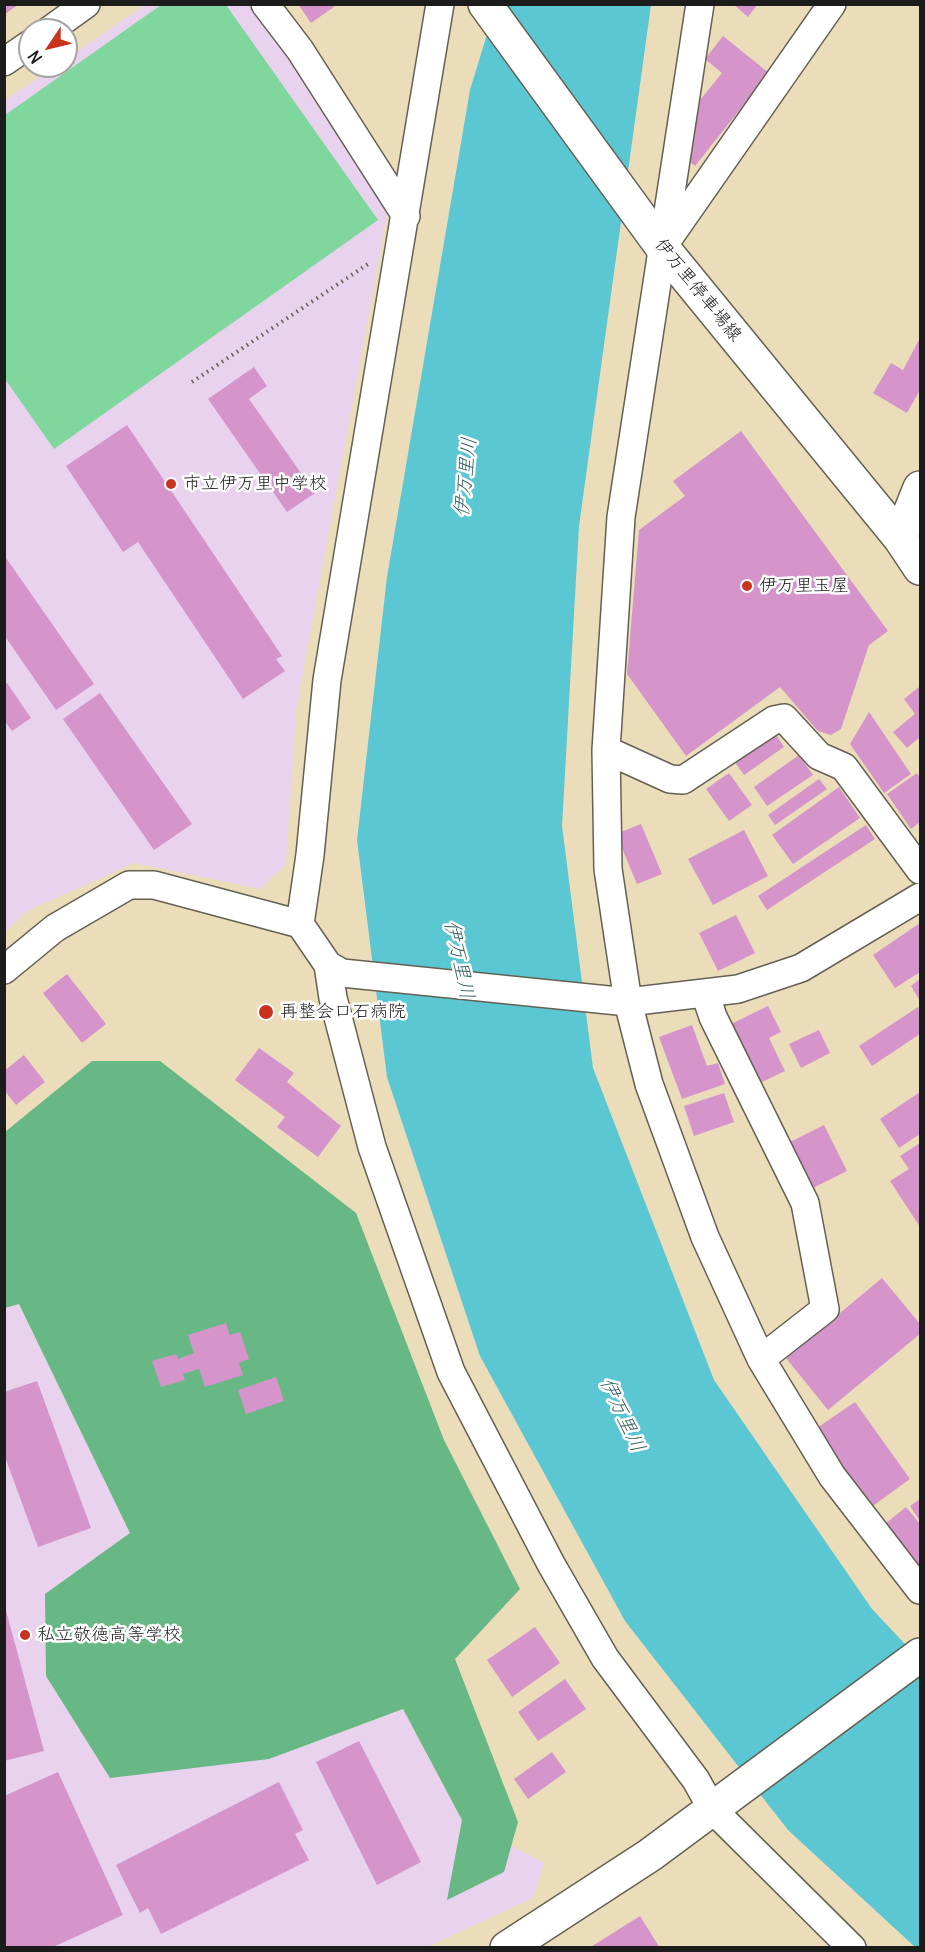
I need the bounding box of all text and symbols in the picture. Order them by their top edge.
north arrow [18,18,78,78]
text: N [24,47,46,67]
street label: 伊万里停車場線 [650,234,746,346]
water label: 伊万里川 [450,436,482,518]
place label: 市立伊万里中学校 [183,473,327,495]
marker: 市立伊万里中学校 [164,477,178,491]
place label: 伊万里玉屋 [759,575,849,597]
marker: 伊万里玉屋 [740,579,754,593]
water label: 伊万里川 [439,918,479,1002]
place label: 再整会口石病院 [280,1001,406,1023]
marker: 再整会口石病院 [257,1003,275,1021]
water label: 伊万里川 [594,1374,650,1456]
place label: 私立敬徳高等学校 [37,1624,181,1646]
marker: 私立敬徳高等学校 [18,1628,32,1642]

